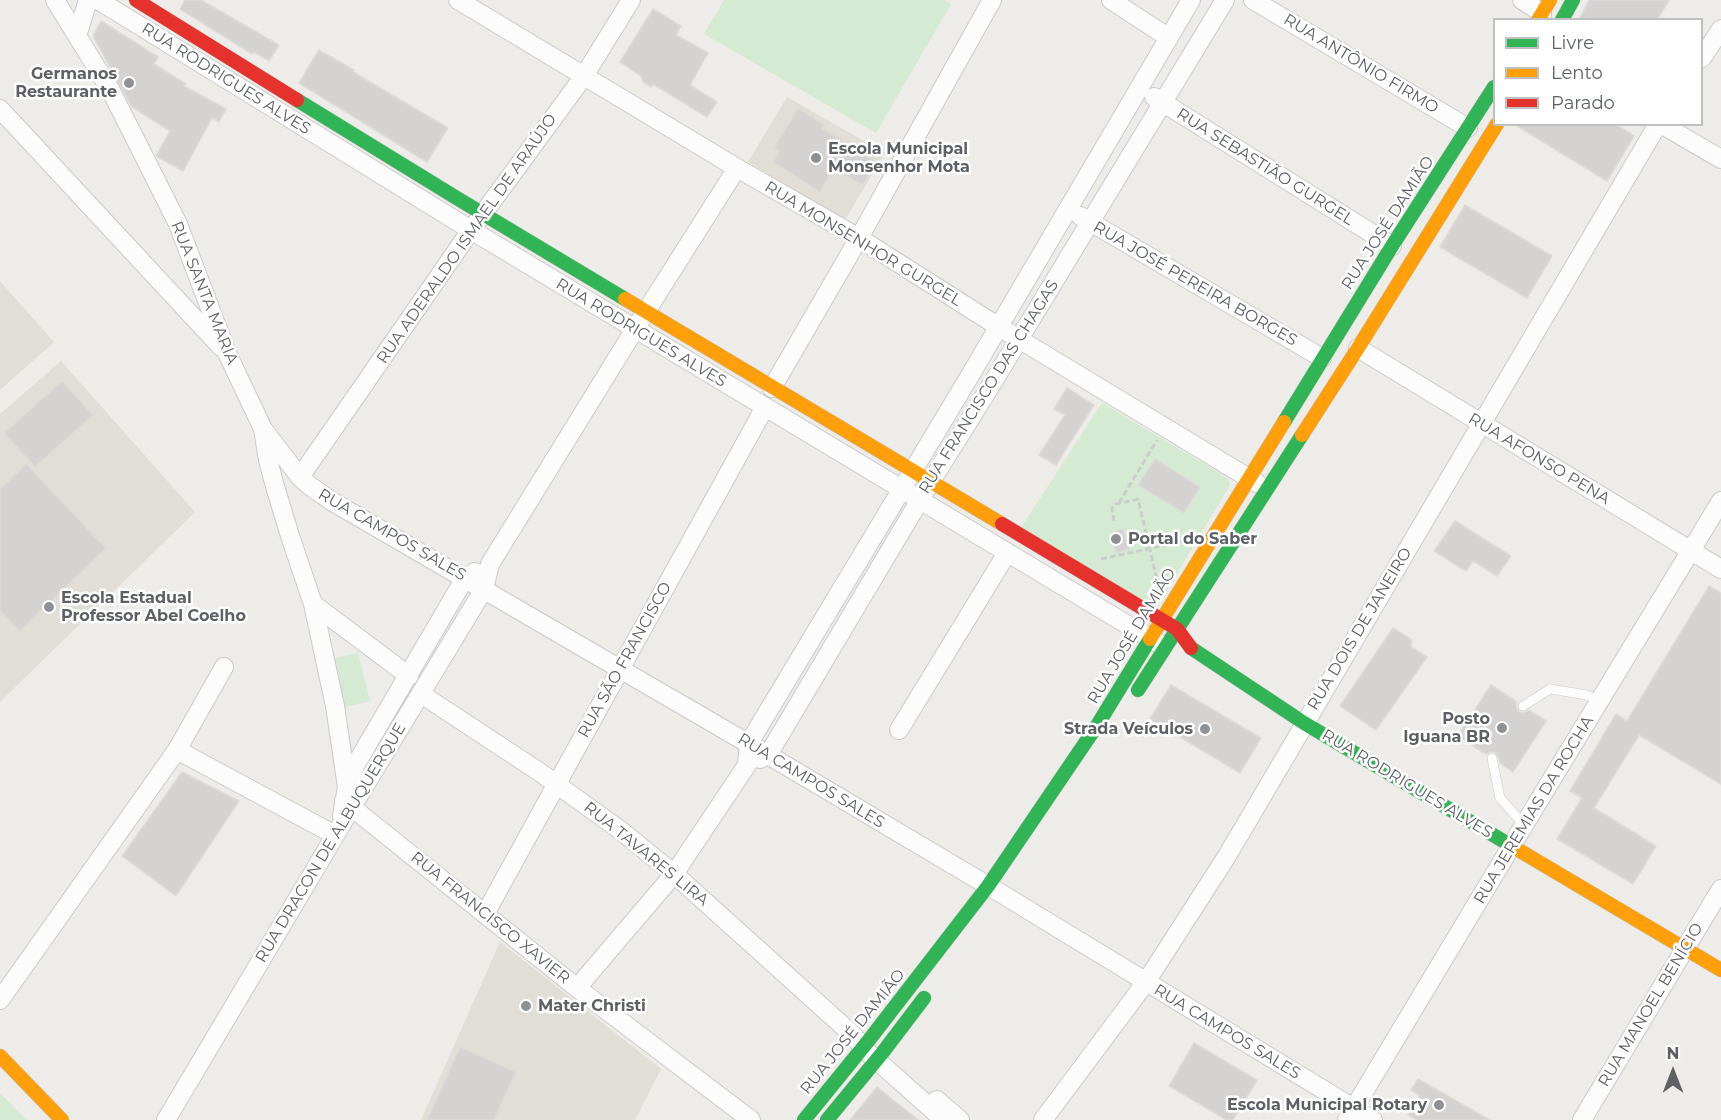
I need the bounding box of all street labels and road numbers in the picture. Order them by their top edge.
street label: RUA ANTÔNIO FIRMO [1280,10,1442,118]
street label: RUA RODRIGUES ALVES [138,19,314,139]
street label: RUA SEBASTIÃO GURGEL [1173,104,1357,230]
street label: RUA ADERALDO ISMAEL DE ARAÚJO [373,110,561,368]
street label: RUA JOSÉ DAMIÃO [1338,153,1438,293]
street label: RUA MONSENHOR GURGEL [761,178,965,310]
street label: RUA JOSÉ PEREIRA BORGES [1090,218,1300,350]
street label: RUA SANTA MARIA [166,219,242,367]
street label: RUA RODRIGUES ALVES [552,274,730,392]
street label: RUA FRANCISCO DAS CHAGAS [915,277,1063,497]
street label: RUA AFONSO PENA [1465,409,1613,509]
street label: RUA CAMPOS SALES [315,485,469,585]
street label: RUA DOIS DE JANEIRO [1304,544,1416,714]
street label: RUA JOSÉ DAMIÃO [1084,565,1180,707]
street label: RUA SÃO FRANCISCO [574,579,676,741]
street label: RUA JEREMIAS DA ROCHA [1470,713,1598,907]
street label: RUA DRACON DE ALBUQUERQUE [252,720,410,966]
street label: RUA RODRIGUES ALVES [1318,725,1496,843]
street label: RUA CAMPOS SALES [734,730,888,832]
street label: RUA TAVARES LIRA [580,798,712,910]
street label: RUA FRANCISCO XAVIER [407,848,573,988]
street label: RUA MANOEL BENÍCIO [1595,920,1707,1090]
street label: RUA JOSÉ DAMIÃO [797,966,909,1098]
street label: RUA CAMPOS SALES [1150,981,1304,1083]

